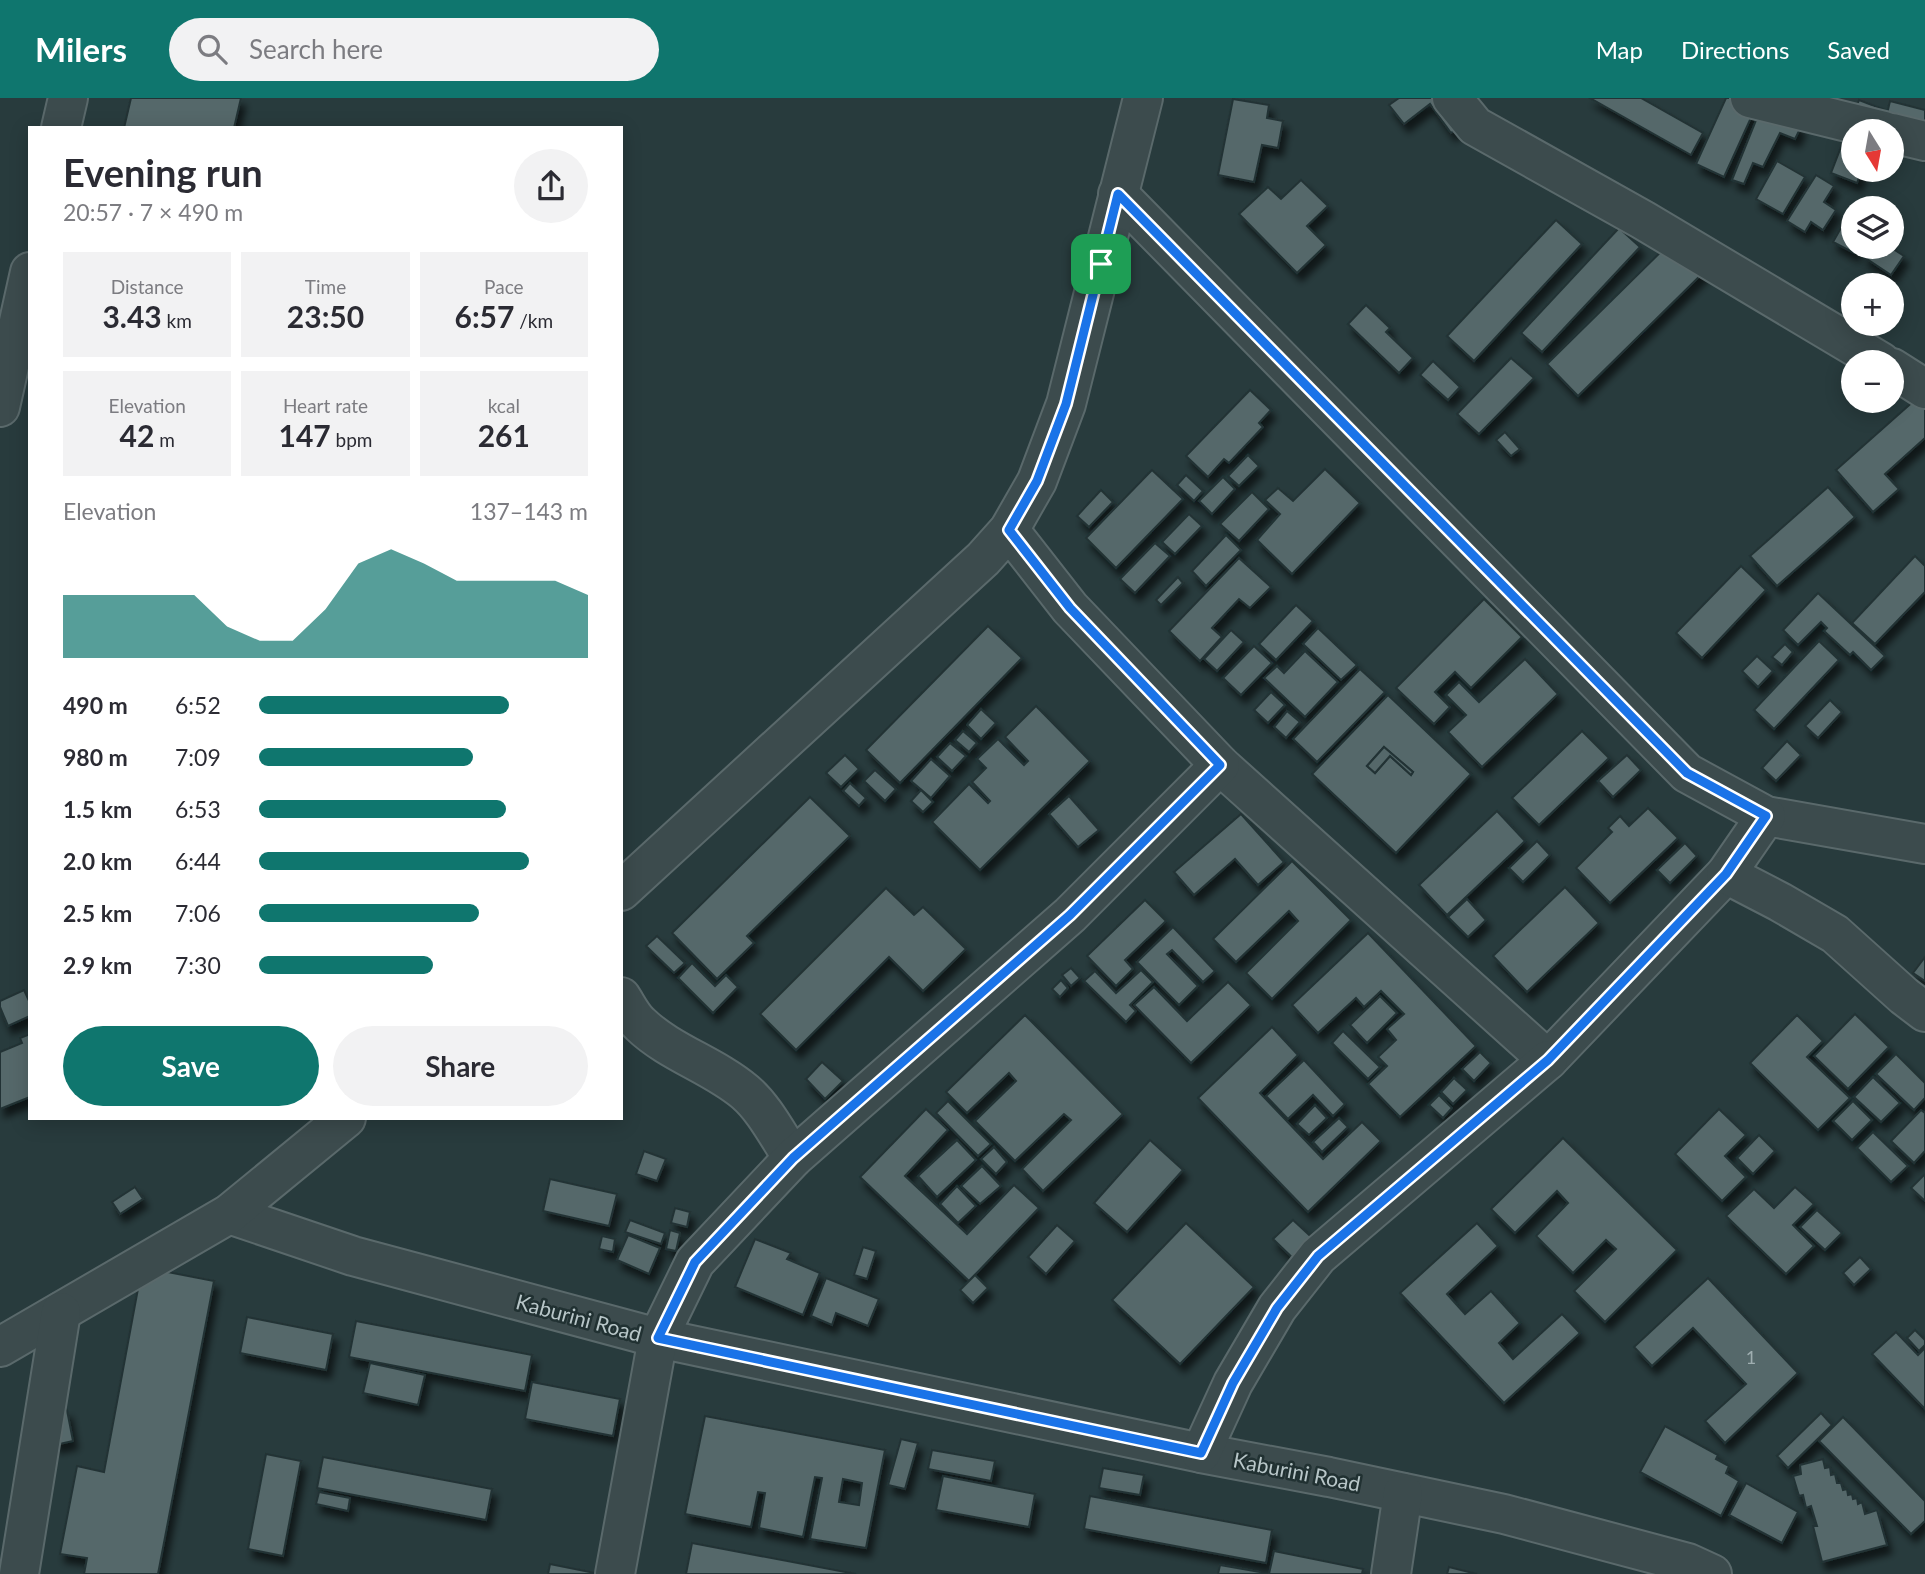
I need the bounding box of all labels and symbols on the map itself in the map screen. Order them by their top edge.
north arrow [1841,119,1904,182]
pin [1071,234,1131,294]
street label: Kaburini Road [513,1288,645,1346]
house number: 1 [1746,1346,1756,1368]
street label: Kaburini Road [1231,1446,1363,1496]

